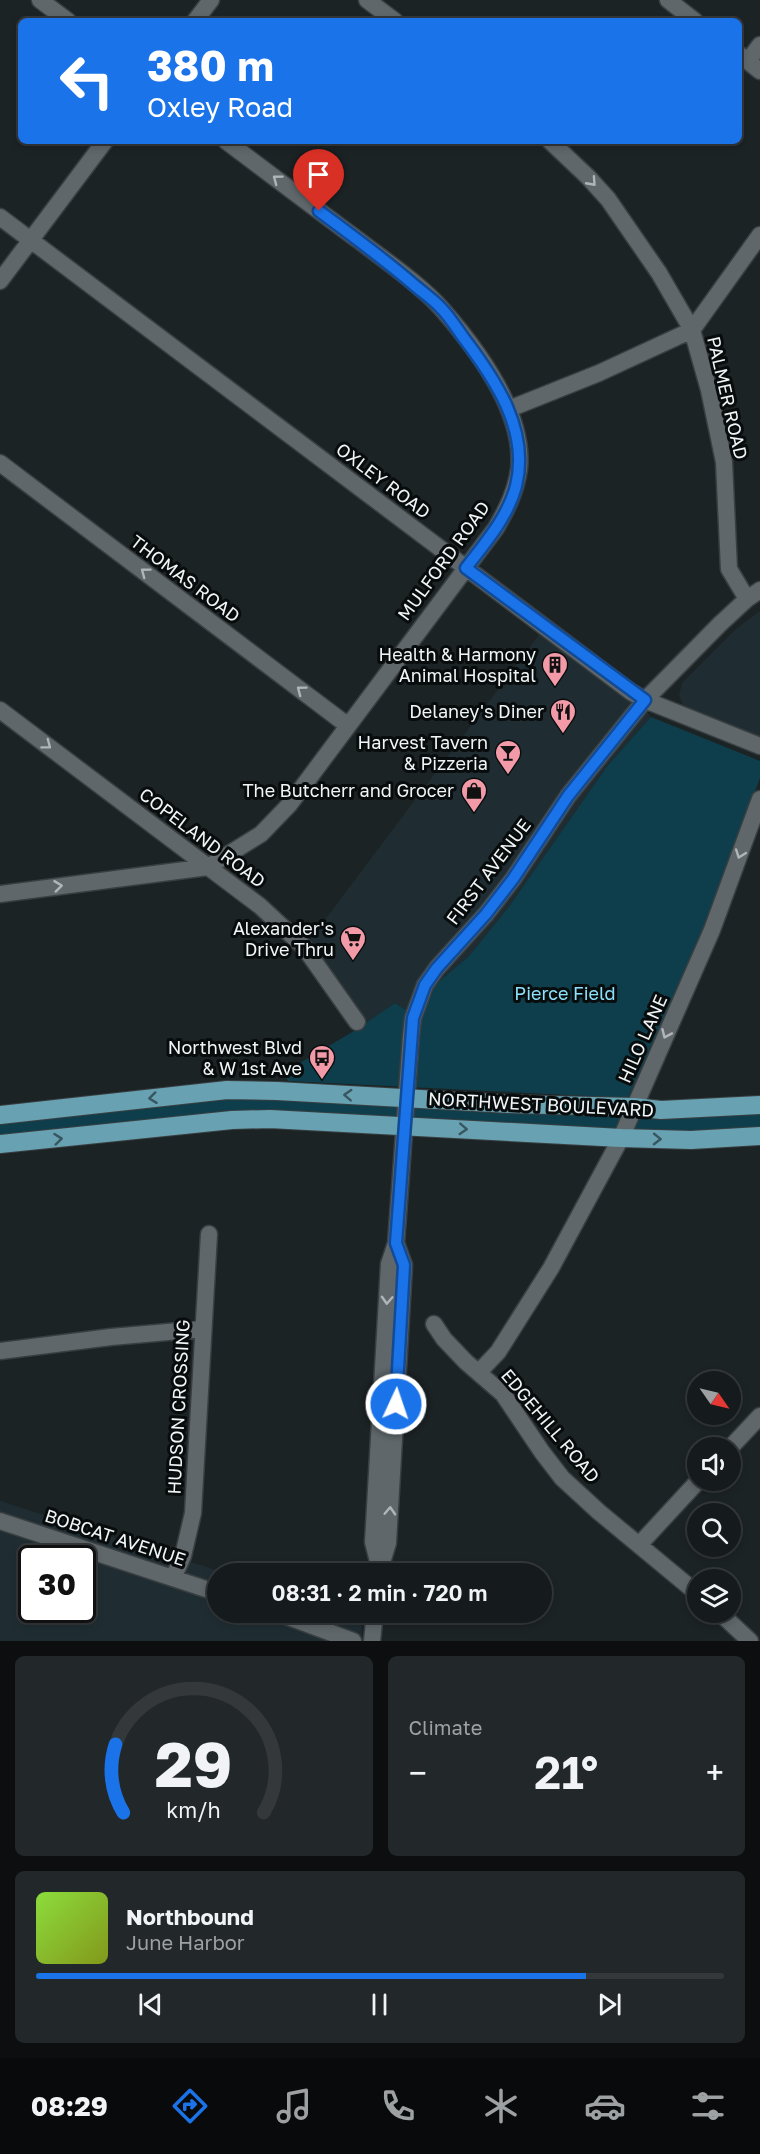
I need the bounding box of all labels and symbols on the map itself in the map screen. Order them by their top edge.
pin [293,149,344,211]
one-way arrow [272,175,283,186]
one-way arrow [585,175,596,185]
street label: PALMER ROAD [703,334,753,462]
street label: OXLEY ROAD [332,438,435,523]
street label: MULFORD ROAD [393,496,494,624]
street label: THOMAS ROAD [127,530,245,627]
one-way arrow [140,569,151,580]
place label: Health & Harmony Animal Hospital [379,643,536,686]
building icon: Health & Harmony Animal Hospital [540,650,570,688]
one-way arrow [296,686,307,697]
restaurant icon: Delaney's Diner [548,697,578,735]
place label: Delaney's Diner [409,700,544,722]
place label: Harvest Tavern & Pizzeria [358,731,488,774]
one-way arrow [40,738,51,749]
bar icon: Harvest Tavern & Pizzeria [493,738,523,776]
shop icon: The Butcherr and Grocer [459,776,489,814]
place label: The Butcherr and Grocer [242,779,454,801]
street label: COPELAND ROAD [135,783,270,892]
street label: FIRST AVENUE [441,814,535,929]
one-way arrow [734,848,747,859]
one-way arrow [53,881,63,893]
place label: Alexander's Drive Thru [233,917,334,960]
supermarket icon: Alexander's Drive Thru [338,924,368,962]
park label: Pierce Field [514,982,616,1004]
street label: HILO LANE [613,991,671,1086]
one-way arrow [661,1028,673,1039]
place label: Northwest Blvd & W 1st Ave [168,1036,302,1079]
bus stop icon: Northwest Blvd & W 1st Ave [307,1043,337,1081]
street label: NORTHWEST BOULEVARD [427,1087,655,1121]
one-way arrow [343,1088,352,1101]
one-way arrow [149,1091,158,1104]
one-way arrow [458,1122,467,1135]
one-way arrow [54,1133,63,1146]
one-way arrow [653,1133,662,1145]
one-way arrow [381,1296,394,1305]
street label: HUDSON CROSSING [162,1319,194,1495]
street label: EDGEHILL ROAD [497,1364,605,1487]
north arrow [687,1371,741,1425]
position arrow [364,1372,428,1436]
street label: BOBCAT AVENUE [42,1504,188,1570]
one-way arrow [383,1507,396,1516]
speed limit sign: 30 [18,1545,96,1623]

